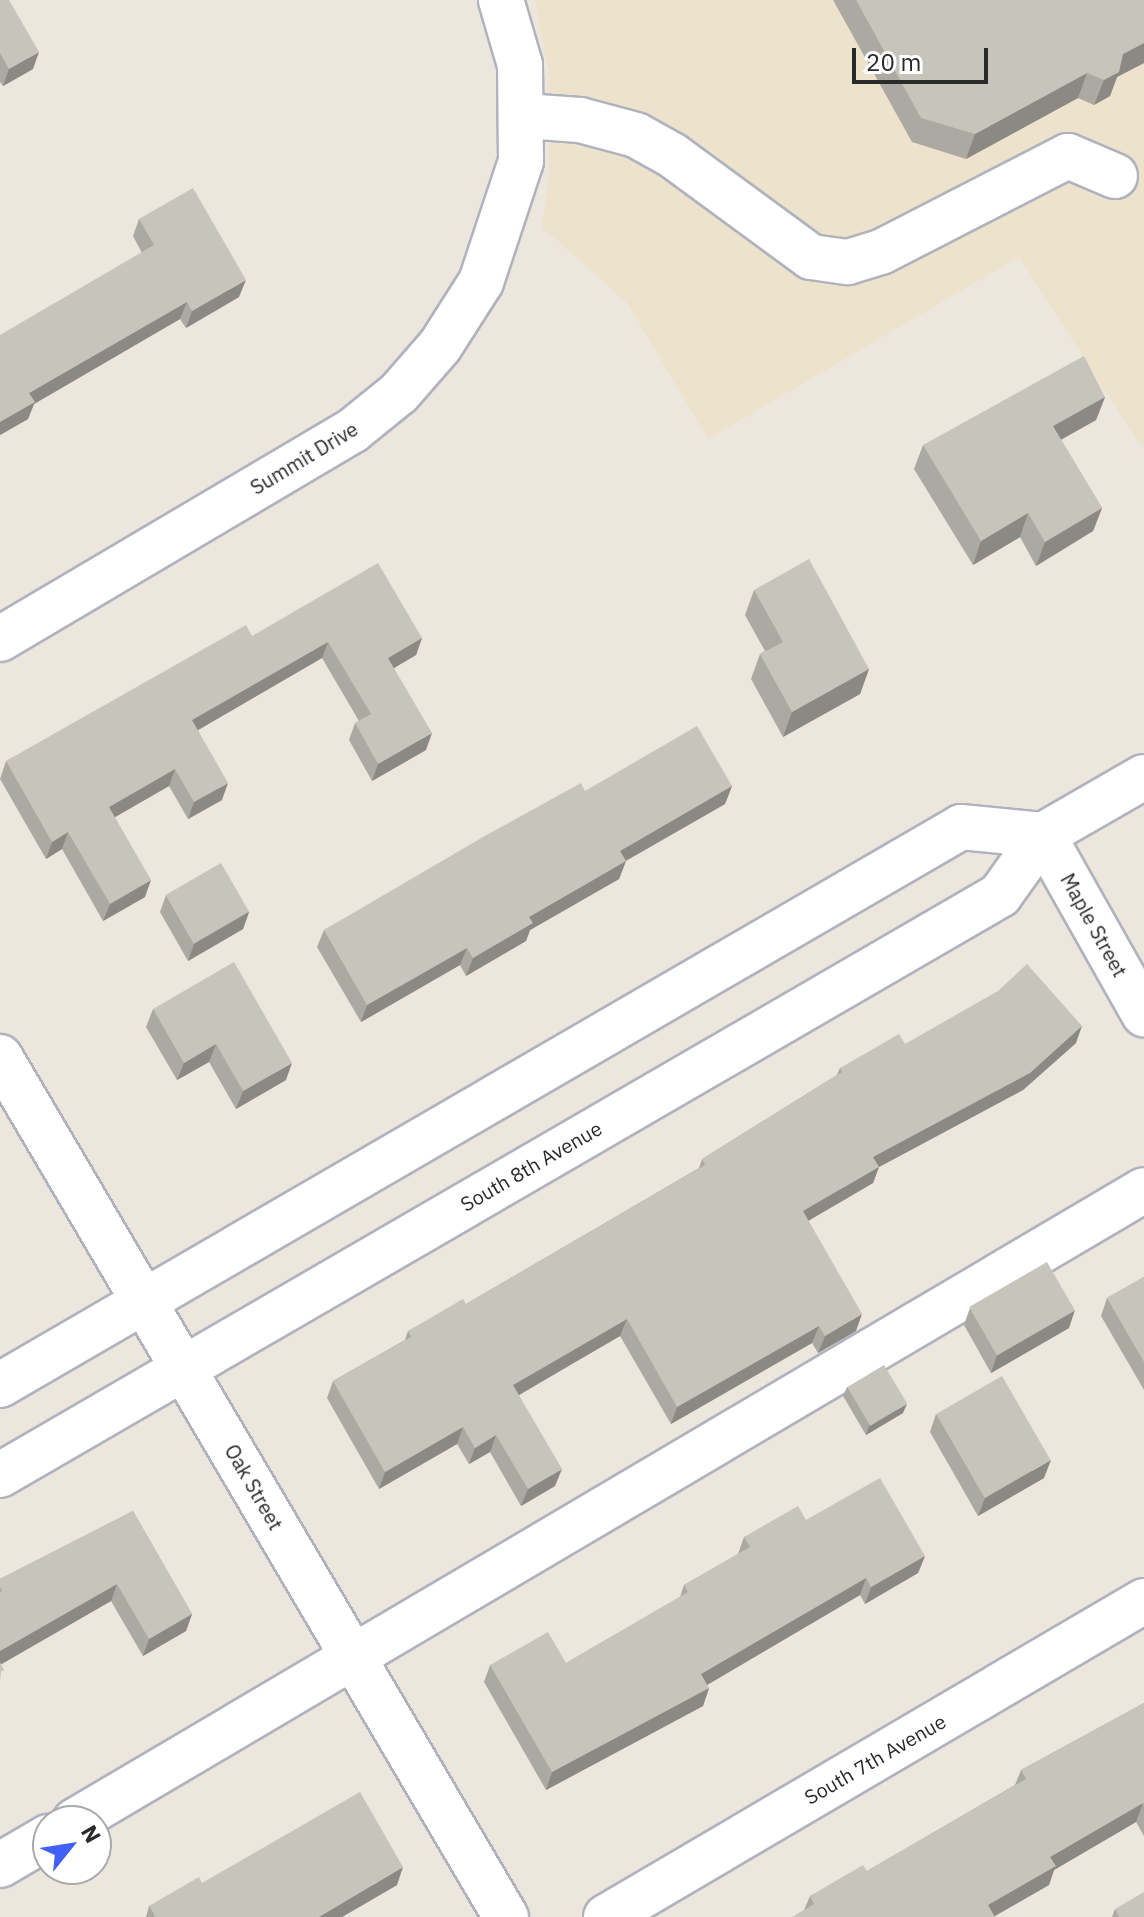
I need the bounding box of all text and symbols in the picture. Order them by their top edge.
scale bar [856,32,992,82]
text: 20 m [866,46,921,78]
street label: Summit Drive [246,417,362,499]
street label: Maple Street [1056,869,1132,981]
street label: South 8th Avenue [456,1116,606,1216]
street label: Oak Street [220,1440,288,1534]
street label: South 7th Avenue [800,1709,950,1809]
north arrow [32,1805,112,1885]
text: N [75,1820,108,1848]

